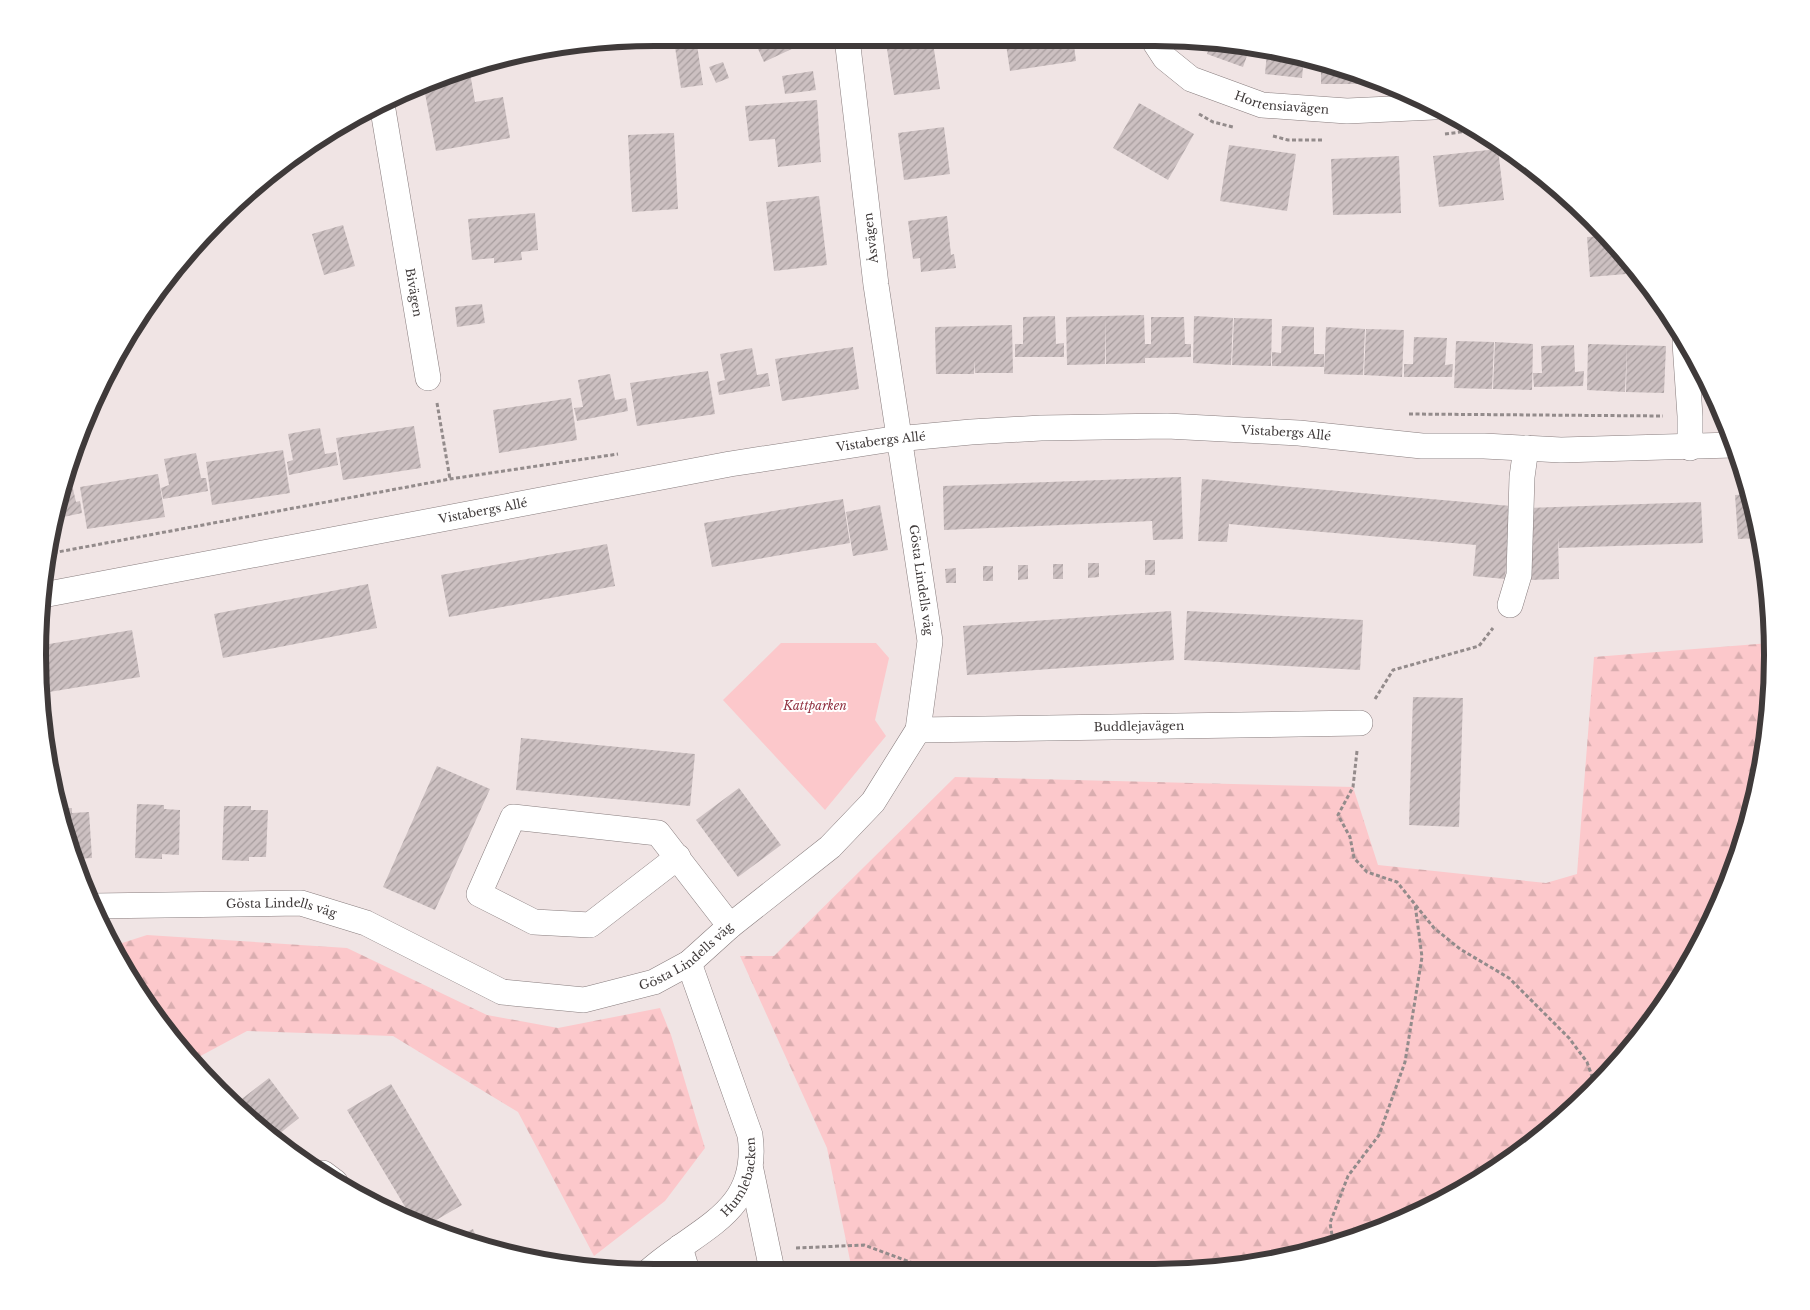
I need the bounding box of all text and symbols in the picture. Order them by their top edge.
street label: Hortensiavägen [1232,88,1330,117]
street label: Åsvägen [859,212,881,265]
street label: Bivägen [403,267,426,318]
street label: Vistabergs Allé [1240,422,1332,443]
street label: Vistabergs Allé [834,428,926,455]
street label: Vistabergs Allé [436,495,529,527]
street label: Gösta Lindells väg [906,524,937,637]
park label: Kattparken [782,698,847,713]
street label: Buddlejavägen [1094,718,1184,734]
street label: Gösta Lindells väg [226,895,339,921]
street label: Gösta Lindells väg [637,918,737,993]
street label: Humlebacken [718,1137,758,1220]

